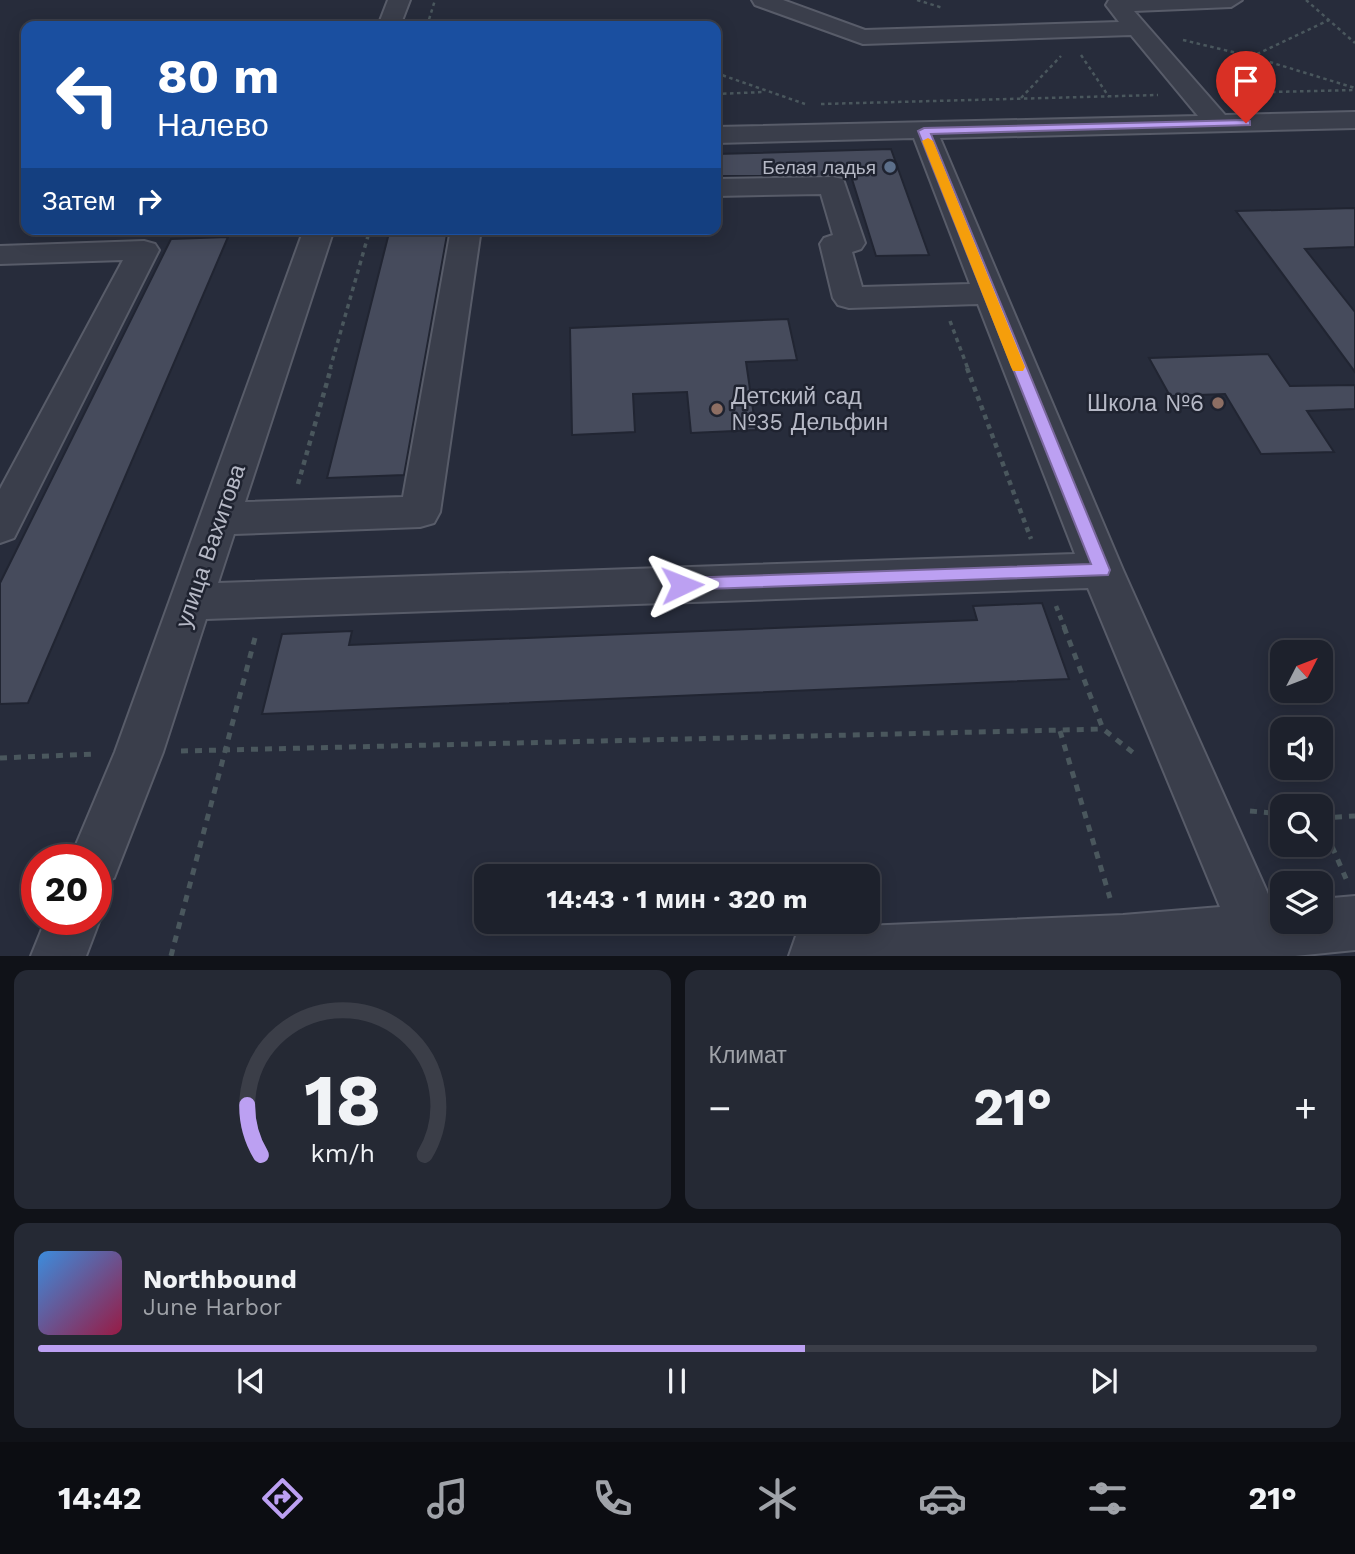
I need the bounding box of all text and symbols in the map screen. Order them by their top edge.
text: 80 m [157,47,279,105]
icon: left [42,49,133,140]
pin [1216,51,1276,123]
icon: arrive [1227,62,1265,100]
text: Налево [157,106,269,144]
place label: Белая ладья [762,156,876,179]
marker: Белая ладья [882,159,898,175]
icon: right [130,182,168,220]
text: Затем [42,186,116,216]
place label: Детский сад №35 Дельфин [731,383,888,436]
place label: Школа №6 [1087,390,1204,417]
marker: Школа №6 [1210,395,1226,411]
marker: Детский сад №35 Дельфин [709,401,725,417]
street label: улица Вахитова [170,461,251,632]
position arrow [645,548,719,622]
north arrow [1270,640,1334,704]
map controls [1270,640,1333,934]
button: sound [1270,717,1333,780]
button: search [1270,794,1333,857]
speed limit sign: 20 [21,844,112,935]
button: layers [1270,871,1333,934]
text: 14:43 · 1 мин · 320 m [547,884,807,914]
text: Климат [709,1042,787,1069]
text: 18 [304,1058,381,1144]
text: 21° [973,1077,1052,1138]
text: − [709,1086,731,1130]
text: + [1294,1086,1317,1130]
text: km/h [310,1139,374,1168]
text: Northbound [143,1264,297,1294]
text: June Harbor [143,1294,282,1321]
icon: previous [232,1362,270,1400]
icon: pause [658,1362,696,1400]
icon: next [1085,1362,1123,1400]
icon: directions [258,1474,307,1523]
icon: music [423,1474,472,1523]
icon: phone [588,1474,637,1523]
icon: climate [753,1474,802,1523]
icon: car [918,1474,967,1523]
icon: filters [1083,1474,1132,1523]
text: 14:42 [58,1479,142,1517]
text: 21° [1248,1479,1297,1517]

